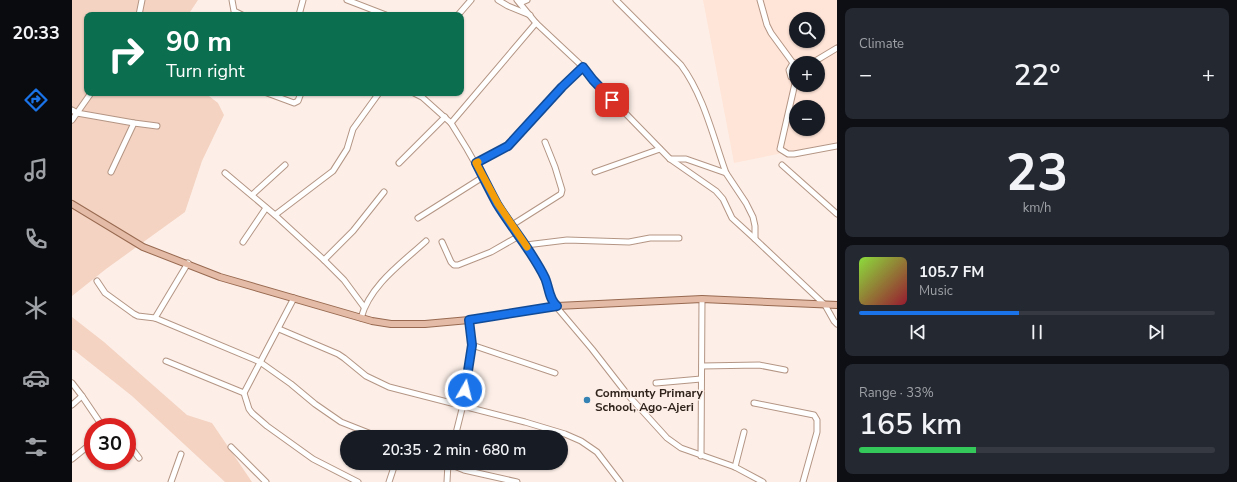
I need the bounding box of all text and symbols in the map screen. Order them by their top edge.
map controls [789,12,825,136]
button: search [789,12,825,48]
text: 20:33 [12,21,60,45]
text: 90 m [166,23,232,61]
icon: right [100,28,152,80]
text: Climate [859,35,904,53]
text: 22° [1013,55,1061,96]
button: + [789,56,825,92]
text: Turn right [166,59,245,83]
text: − [859,60,872,90]
text: + [1202,60,1215,90]
pin [595,83,629,117]
icon: directions [22,86,50,114]
icon: arrive [601,89,623,111]
button: − [789,100,825,136]
text: 23 [1006,137,1068,208]
icon: music [22,156,50,184]
text: km/h [1023,199,1051,217]
icon: phone [22,225,50,253]
text: 105.7 FM [919,262,984,282]
text: Music [919,282,953,300]
icon: climate [22,294,50,322]
icon: previous [907,321,929,343]
icon: pause [1026,321,1048,343]
icon: next [1145,321,1167,343]
icon: car [22,364,50,392]
position arrow [444,369,486,411]
text: Range · 33% [859,384,934,402]
place label: Communty Primary School, Ago-Ajeri [595,385,704,415]
marker: Communty Primary School, Ago-Ajeri [582,395,592,405]
text: 165 km [859,404,962,445]
speed limit sign: 30 [84,418,136,470]
icon: filters [22,433,50,461]
text: 20:35 · 2 min · 680 m [382,440,526,460]

